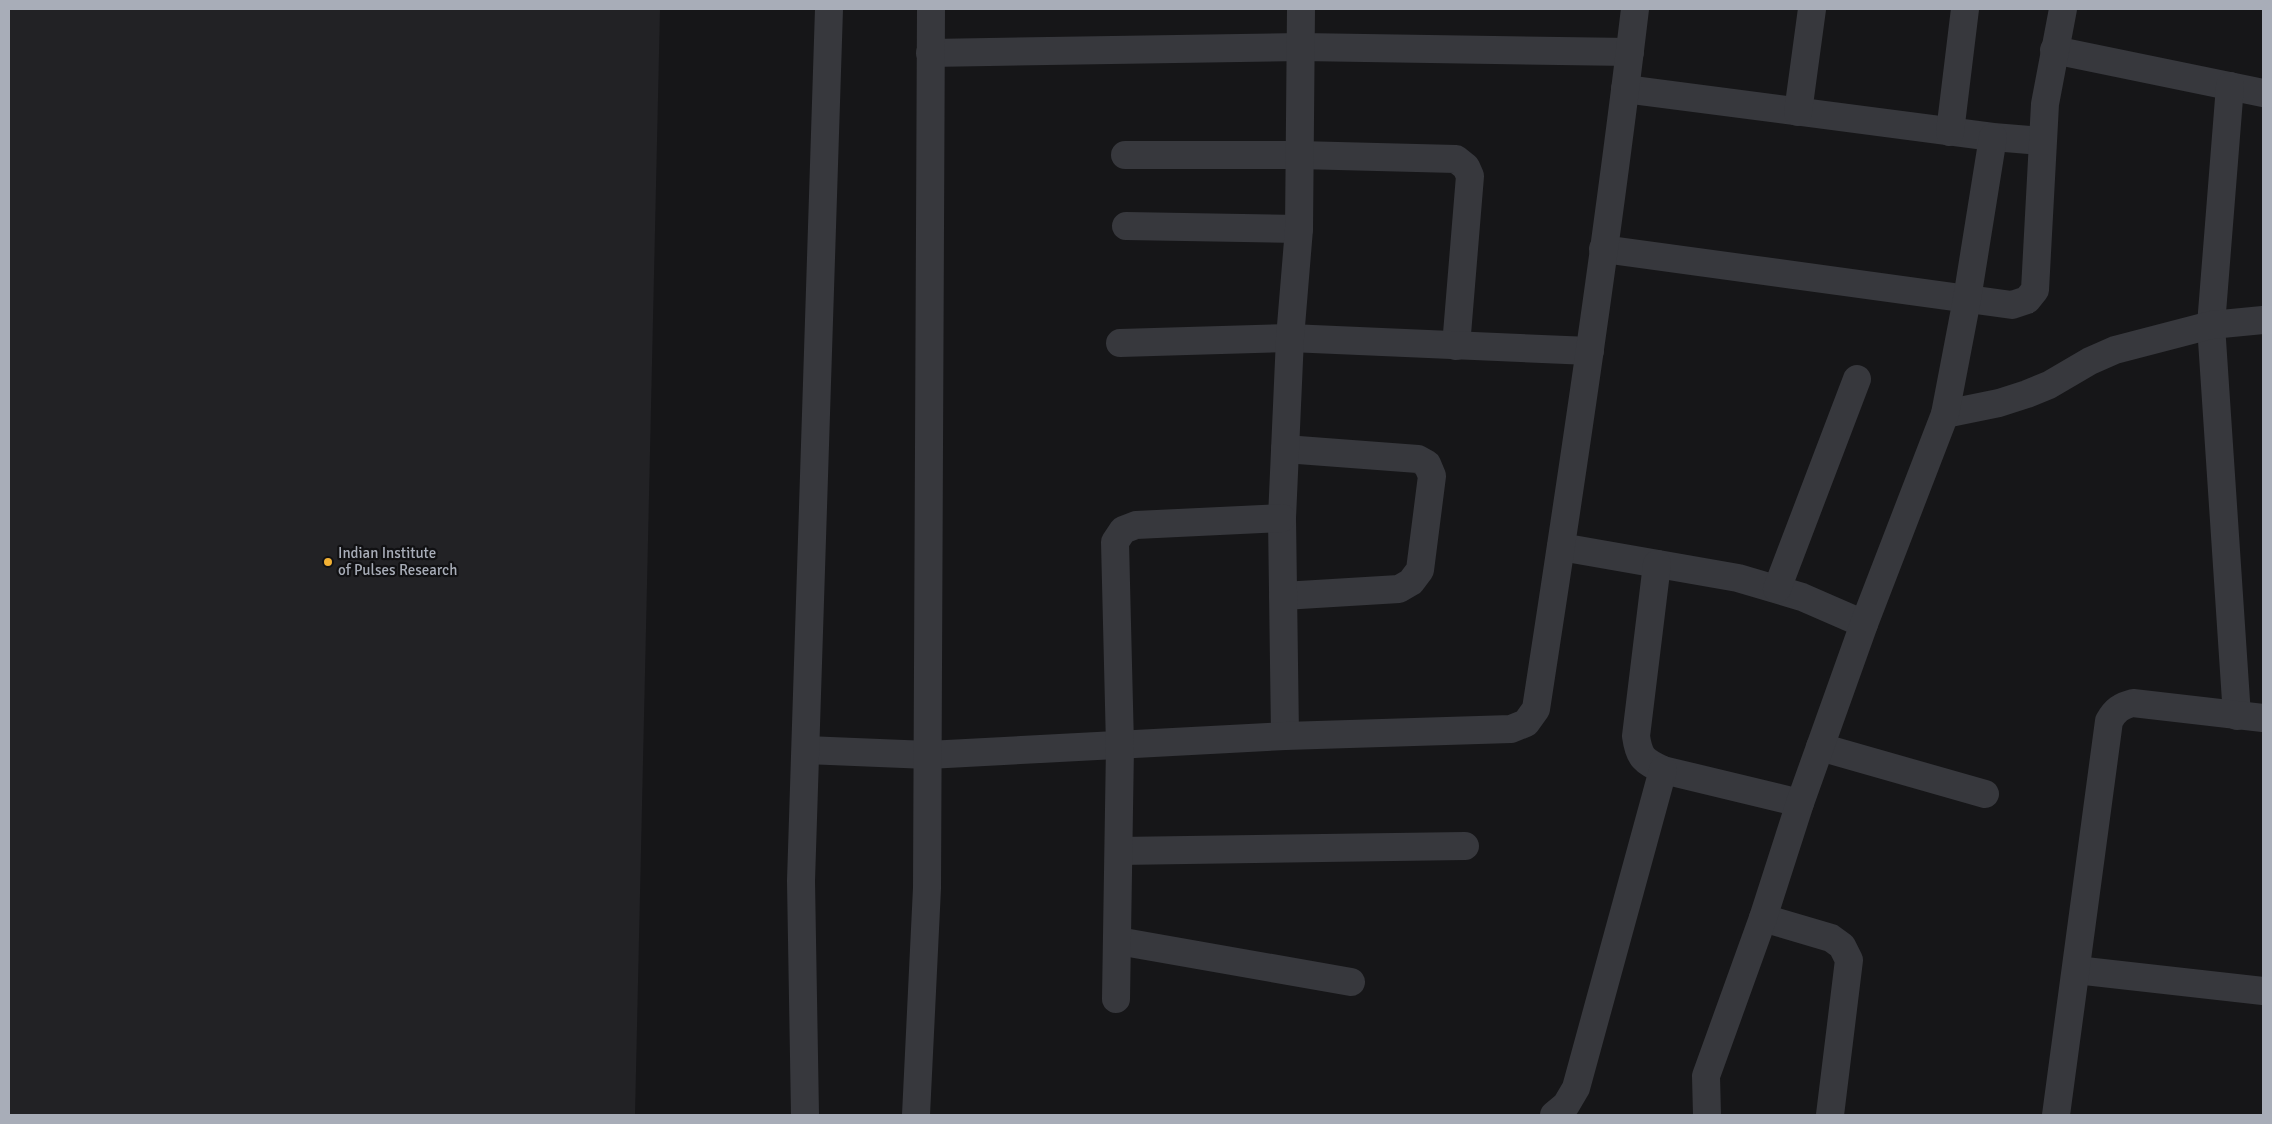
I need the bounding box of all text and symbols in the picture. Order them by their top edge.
place label: Indian Institute of Pulses Research [338,544,457,579]
marker: Indian Institute of Pulses Research [322,556,334,568]

